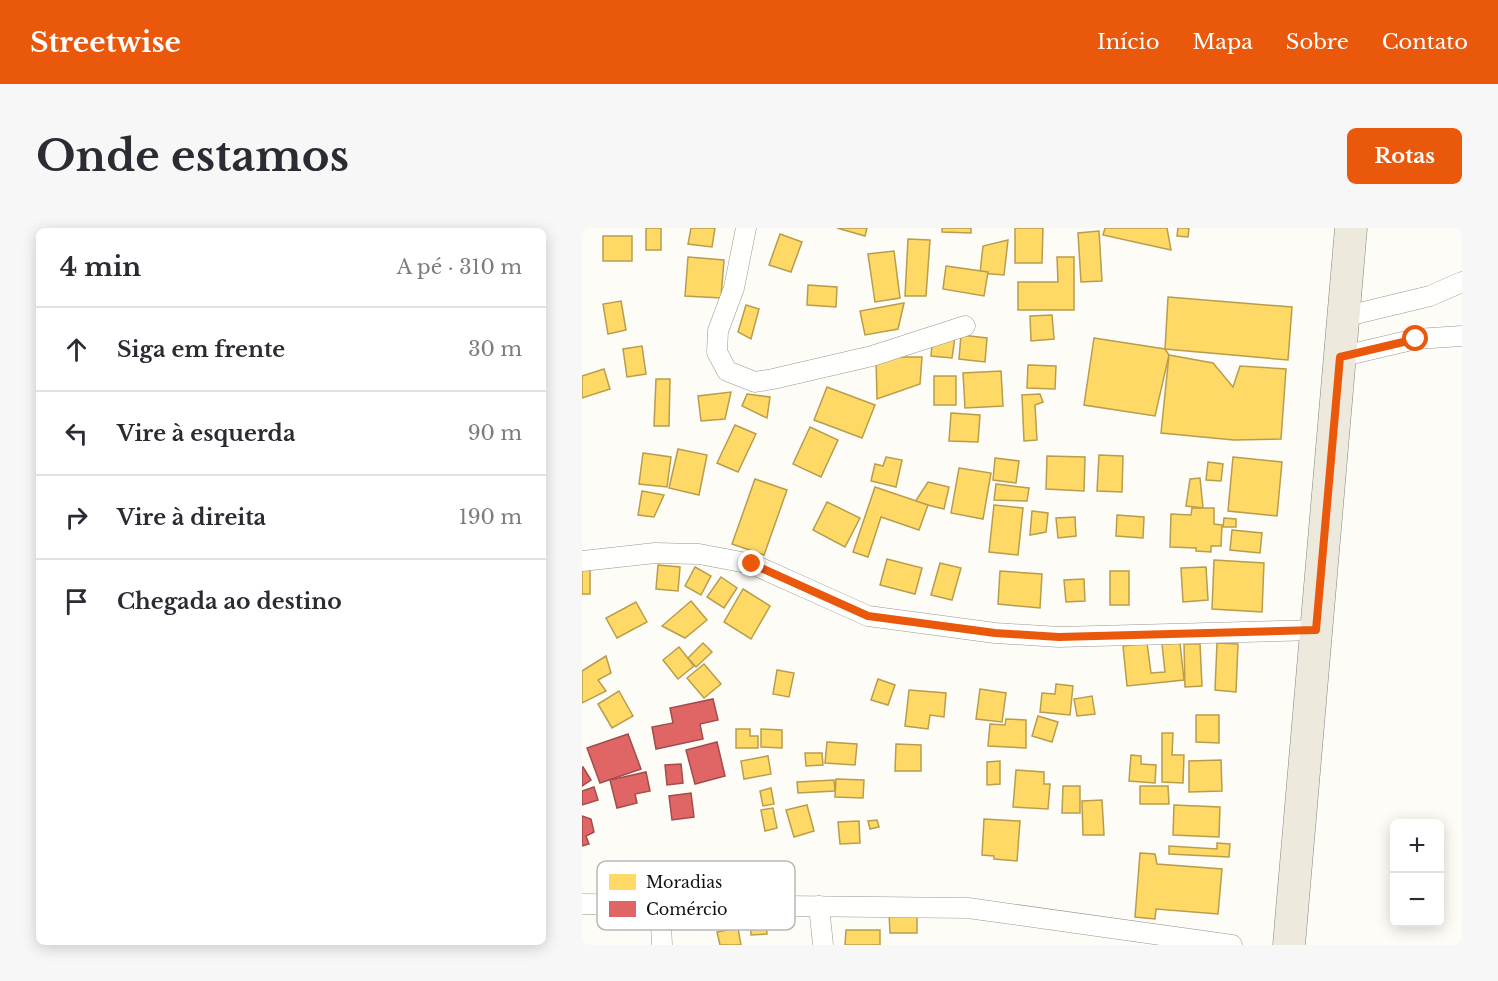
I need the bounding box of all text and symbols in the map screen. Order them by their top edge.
text: Streetwise [30,25,181,60]
text: Início [1097,29,1159,55]
text: Mapa [1192,29,1253,55]
text: Sobre [1286,29,1349,55]
text: Contato [1382,29,1468,55]
button: Rotas [1347,128,1462,184]
text: Onde estamos [36,130,349,182]
text: 4 min [60,251,141,283]
text: A pé · 310 m [397,255,522,279]
route start [1402,325,1428,351]
icon: ahead [60,333,93,366]
text: Siga em frente [117,336,285,363]
text: 30 m [468,337,522,361]
icon: left [60,417,93,450]
text: Vire à esquerda [117,420,296,447]
text: 90 m [468,421,522,445]
icon: right [60,501,93,534]
text: Vire à direita [117,504,266,531]
text: 190 m [459,505,522,529]
route end [738,550,764,576]
icon: arrive [60,585,93,618]
text: Chegada ao destino [117,588,342,615]
map controls [1390,819,1444,927]
button: + [1390,819,1444,873]
legend [597,861,795,930]
text: Moradias [646,872,722,892]
button: − [1390,873,1444,927]
text: Comércio [646,899,728,919]

